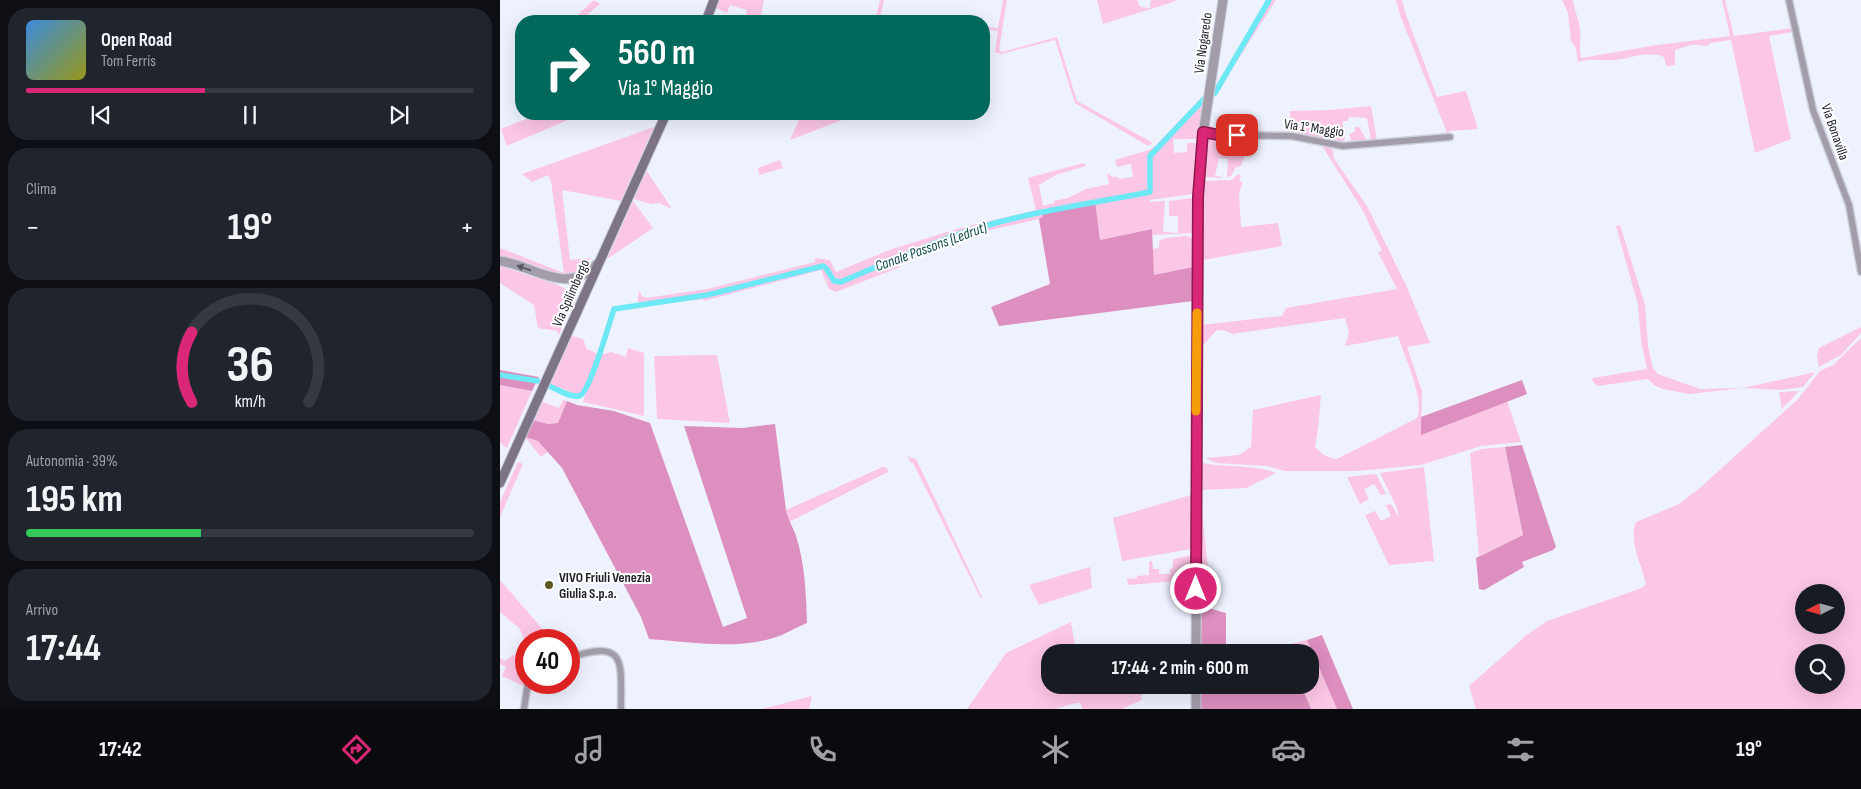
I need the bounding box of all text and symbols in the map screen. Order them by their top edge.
street label: Via Nogaredo [1190,11,1216,75]
text: Open Road [101,29,172,52]
text: 560 m [618,32,695,75]
icon: right [535,35,600,100]
text: Tom Ferris [101,52,156,71]
text: Via 1° Maggio [618,75,713,102]
icon: previous [87,101,115,129]
icon: pause [236,101,264,129]
icon: next [385,101,413,129]
street label: Via Bonavilla [1817,102,1853,162]
pin [1216,114,1258,156]
street label: Via 1° Maggio [1283,115,1345,141]
icon: arrive [1223,121,1251,149]
text: Clima [26,180,56,199]
text: 19° [228,205,272,250]
text: − [26,211,40,244]
text: + [460,211,474,244]
water label: Canale Passons (Ledrut) [872,218,990,276]
street label: Via Spilimbergo [549,257,593,329]
one-way arrow [516,263,531,271]
text: 36 [226,334,274,397]
text: km/h [235,391,265,412]
text: Autonomia · 39% [26,452,117,471]
text: 195 km [26,477,123,522]
position arrow [1169,562,1221,614]
place label: VIVO Friuli Venezia Giulia S.p.a. [559,569,651,602]
marker: VIVO Friuli Venezia Giulia S.p.a. [543,579,555,591]
north arrow [1795,584,1845,634]
map controls [1795,584,1845,694]
text: Arrivo [26,601,58,620]
text: 17:44 [26,626,101,671]
speed limit sign: 40 [515,629,580,694]
button: search [1795,644,1845,694]
text: 17:44 · 2 min · 600 m [1111,657,1249,680]
icon: directions [339,732,374,767]
icon: music [572,732,607,767]
icon: phone [805,732,840,767]
icon: climate [1038,732,1073,767]
icon: car [1271,732,1306,767]
icon: filters [1503,732,1538,767]
text: 17:42 [99,736,142,763]
text: 19° [1736,736,1762,763]

